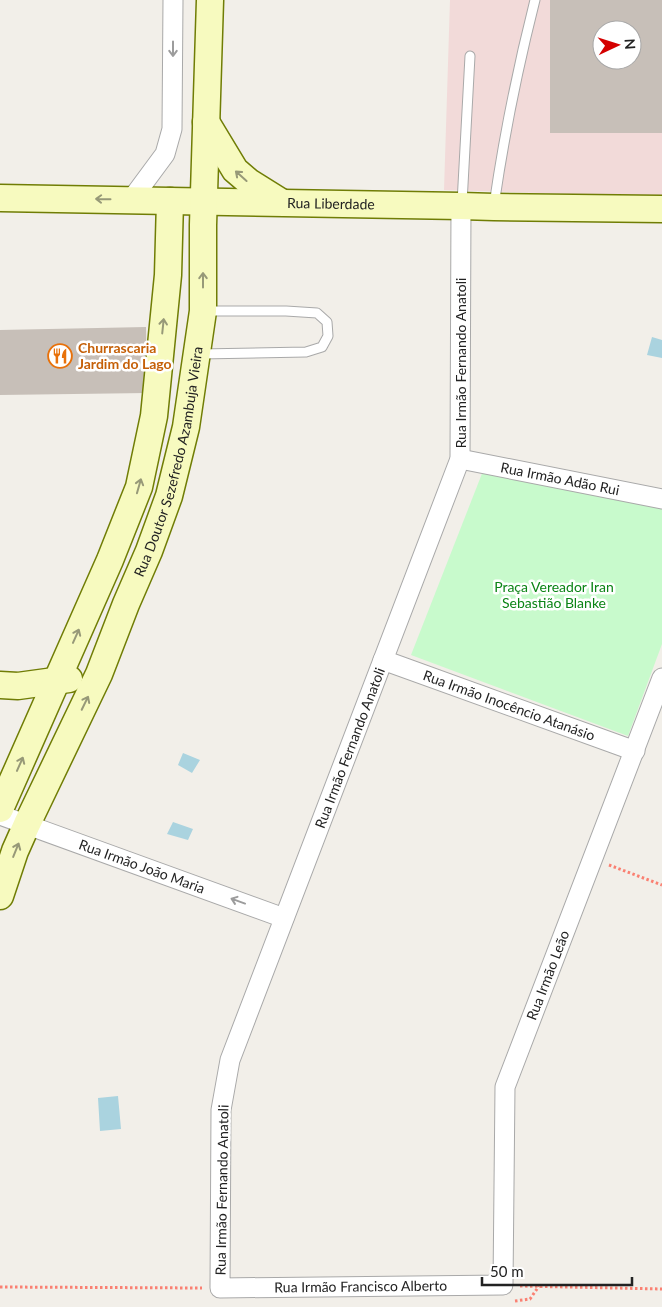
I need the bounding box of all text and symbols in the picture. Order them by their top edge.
north arrow [592,20,642,70]
text: N [622,38,639,50]
one-way arrow [168,40,178,56]
one-way arrow [235,170,248,182]
one-way arrow [96,194,112,204]
street label: Rua Liberdade [287,194,375,213]
one-way arrow [198,272,208,288]
street label: Rua Irmão Fernando Anatoli [452,278,469,448]
one-way arrow [158,318,168,334]
place label: Churrascaria Jardim do Lago [78,339,172,372]
restaurant icon: Churrascaria Jardim do Lago [47,343,73,369]
street label: Rua Doutor Sezefredo Azambuja Vieira [130,345,206,579]
street label: Rua Irmão Adão Rui [499,458,621,498]
one-way arrow [134,479,144,495]
park label: Praça Vereador Iran Sebastião Blanke [494,578,614,611]
one-way arrow [72,629,82,644]
street label: Rua Irmão Fernando Anatoli [311,665,388,831]
street label: Rua Irmão Inocêncio Atanásio [421,666,598,744]
one-way arrow [81,696,91,711]
one-way arrow [15,757,25,772]
street label: Rua Irmão João Maria [77,835,207,897]
one-way arrow [12,842,21,858]
one-way arrow [231,896,247,905]
street label: Rua Irmão Leão [522,928,572,1022]
street label: Rua Irmão Fernando Anatoli [212,1104,231,1275]
scale bar [482,1254,632,1286]
text: 50 m [490,1262,524,1280]
street label: Rua Irmão Francisco Alberto [274,1277,447,1295]

